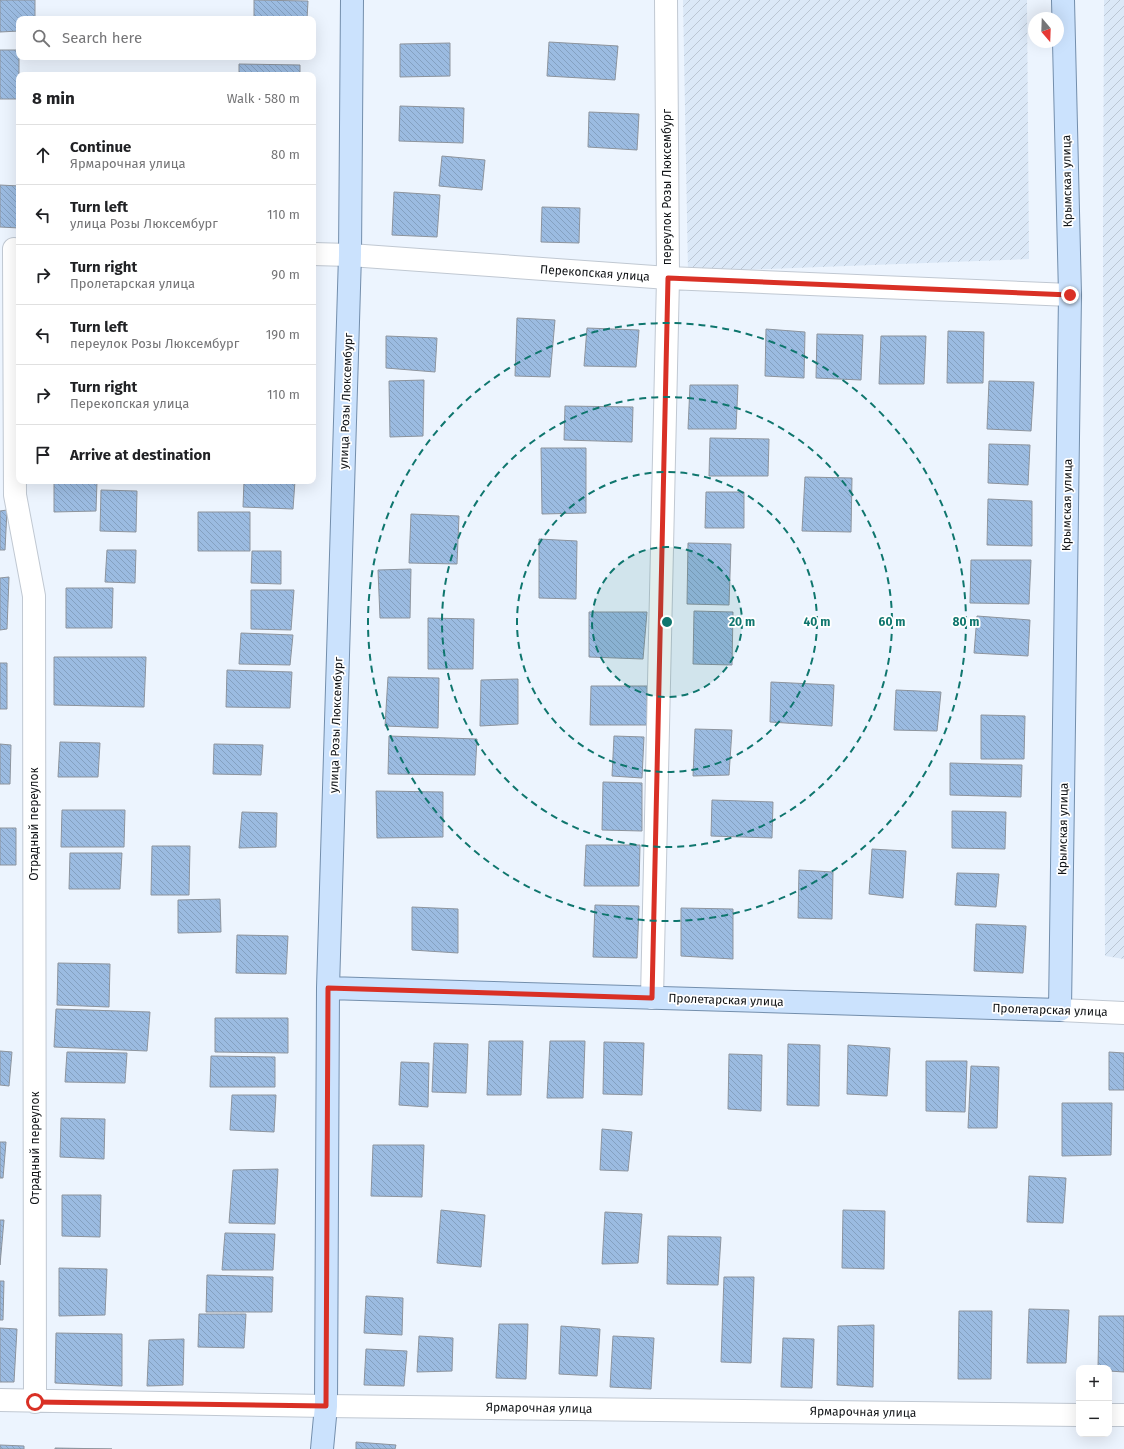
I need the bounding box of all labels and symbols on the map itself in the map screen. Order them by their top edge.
north arrow [1028,12,1064,48]
street label: переулок Розы Люксембург [660,108,674,265]
street label: Крымская улица [1059,135,1075,227]
street label: Перекопская улица [540,262,650,284]
route end [1061,286,1079,304]
street label: улица Розы Люксембург [337,332,355,469]
street label: Крымская улица [1059,459,1075,551]
centre of rings [660,615,674,629]
text: 20 m [729,615,755,629]
text: 40 m [804,615,830,629]
text: 60 m [879,615,905,629]
text: 80 m [953,615,979,629]
street label: улица Розы Люксембург [327,656,345,793]
street label: Отрадный переулок [27,767,41,881]
street label: Крымская улица [1055,783,1071,875]
street label: Пролетарская улица [668,991,784,1009]
street label: Пролетарская улица [992,1001,1108,1019]
street label: Отрадный переулок [28,1091,42,1205]
route start [26,1393,44,1411]
street label: Ярмарочная улица [486,1400,592,1416]
street label: Ярмарочная улица [810,1404,916,1420]

